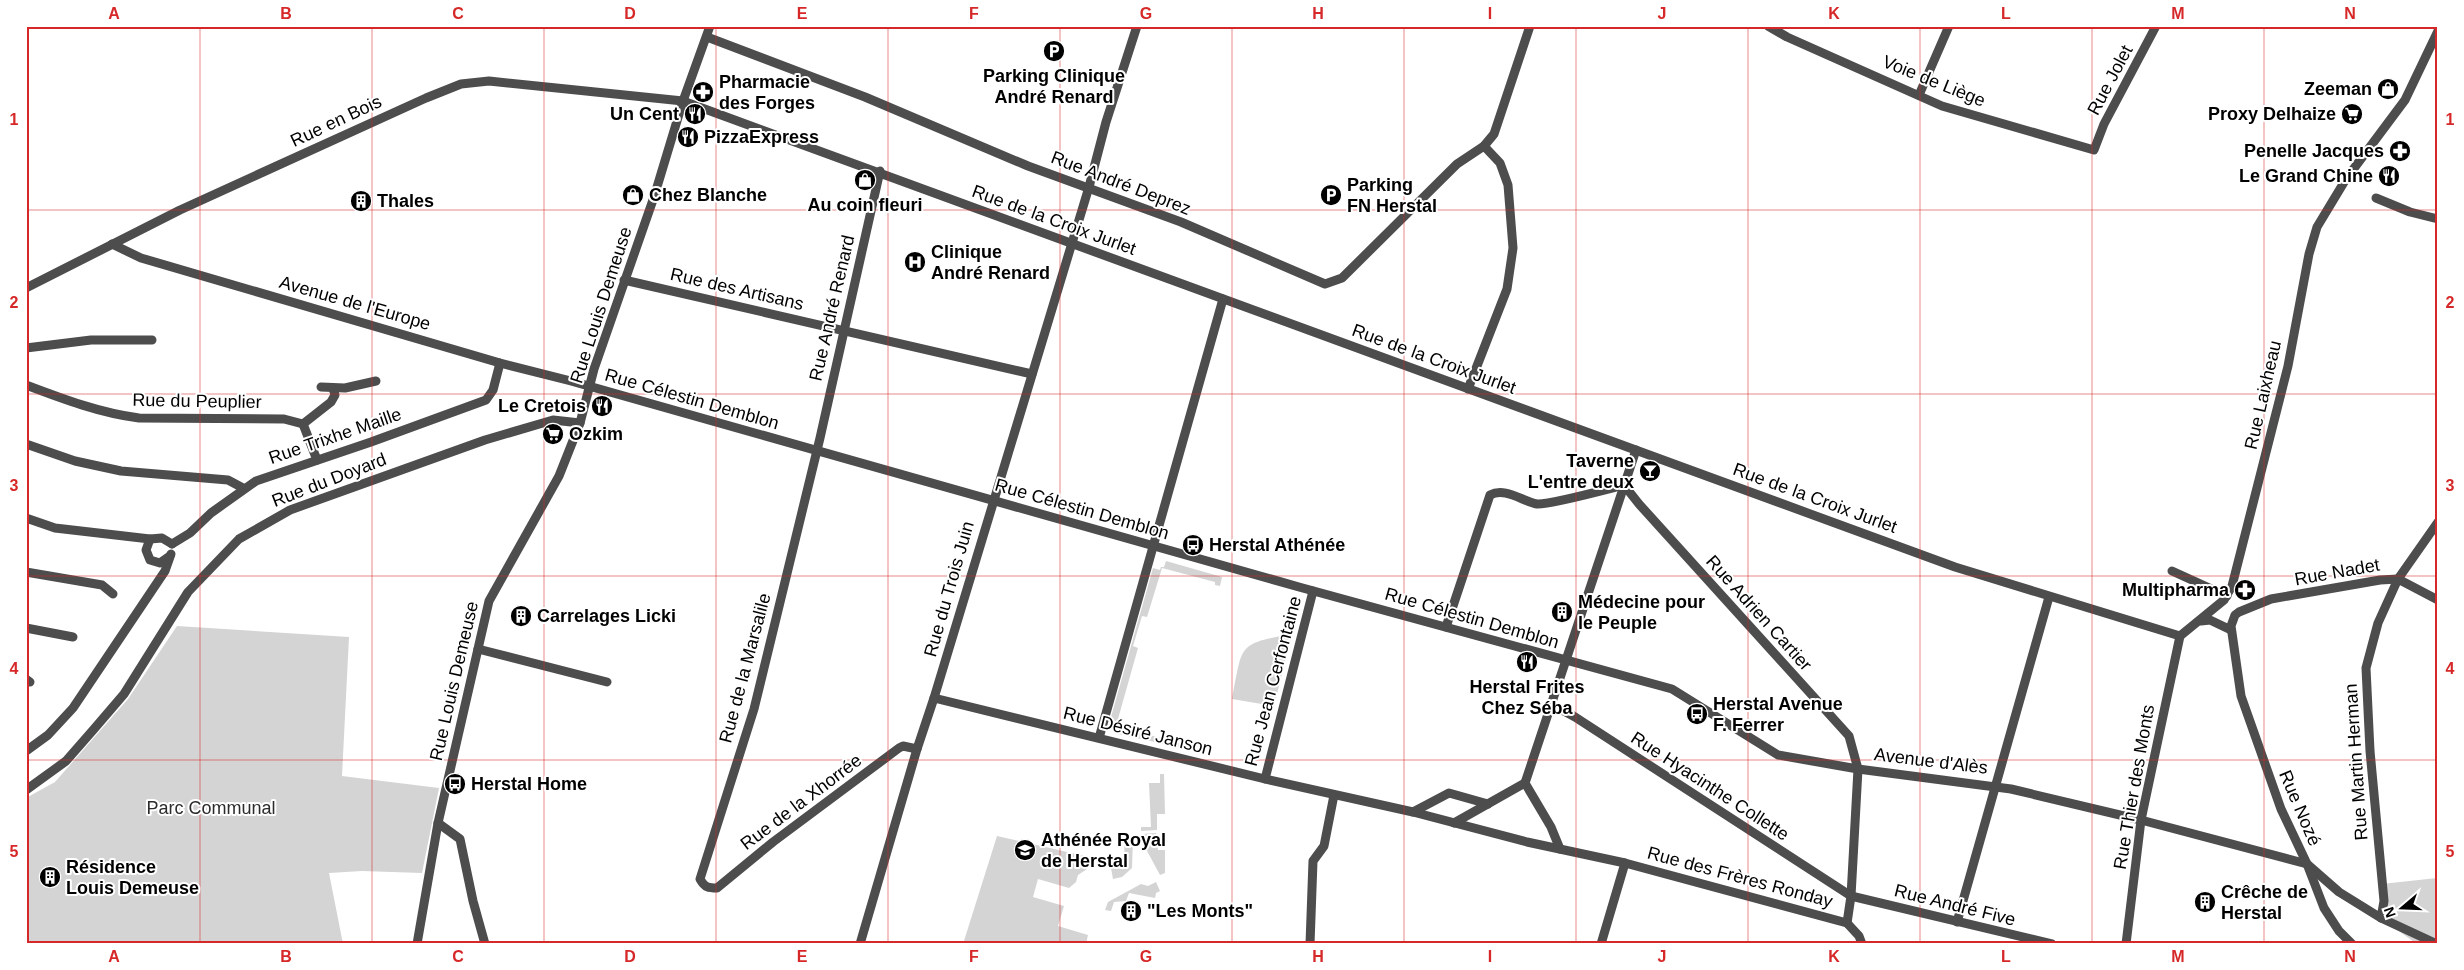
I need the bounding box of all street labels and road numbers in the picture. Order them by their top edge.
street label: Rue Jolet [2083,42,2137,118]
street label: Voie de Liège [1880,51,1988,111]
street label: Rue en Bois [287,91,385,151]
street label: Rue André Deprez [1048,147,1194,219]
street label: Rue de la Croix Jurlet [969,181,1139,259]
street label: Rue Louis Demeuse [566,224,636,386]
street label: Rue André Renard [805,233,859,383]
street label: Rue des Artisans [668,264,806,314]
street label: Avenue de l'Europe [277,272,433,334]
street label: Rue de la Croix Jurlet [1349,320,1519,398]
street label: Rue Laixheau [2241,339,2285,451]
street label: Rue Célestin Demblon [603,365,781,433]
street label: Rue du Peuplier [132,390,262,412]
street label: Rue Trixhe Maille [266,404,404,468]
street label: Rue du Doyard [269,449,389,511]
street label: Rue de la Croix Jurlet [1730,459,1900,537]
street label: Rue Célestin Demblon [993,475,1171,543]
street label: Rue du Trois Juin [920,519,978,659]
street label: Rue Adrien Cartier [1702,551,1816,675]
street label: Rue Nadet [2293,555,2381,589]
street label: Rue Célestin Demblon [1383,584,1561,652]
street label: Rue de la Marsalile [715,591,775,745]
street label: Rue Jean Cerfontaine [1241,594,1305,768]
street label: Rue Louis Demeuse [426,599,482,763]
street label: Rue Martin Herman [2341,683,2371,841]
street label: Rue Désiré Janson [1061,703,1215,759]
street label: Rue Thier des Monts [2110,703,2158,871]
street label: Rue Hyacinthe Collette [1627,727,1793,845]
street label: Avenue d'Alès [1873,744,1989,778]
street label: Rue de la Xhorrée [737,750,865,854]
street label: Rue Nozé [2275,767,2325,849]
street label: Rue des Frères Ronday [1645,843,1835,911]
street label: Rue André Five [1892,880,2018,930]

